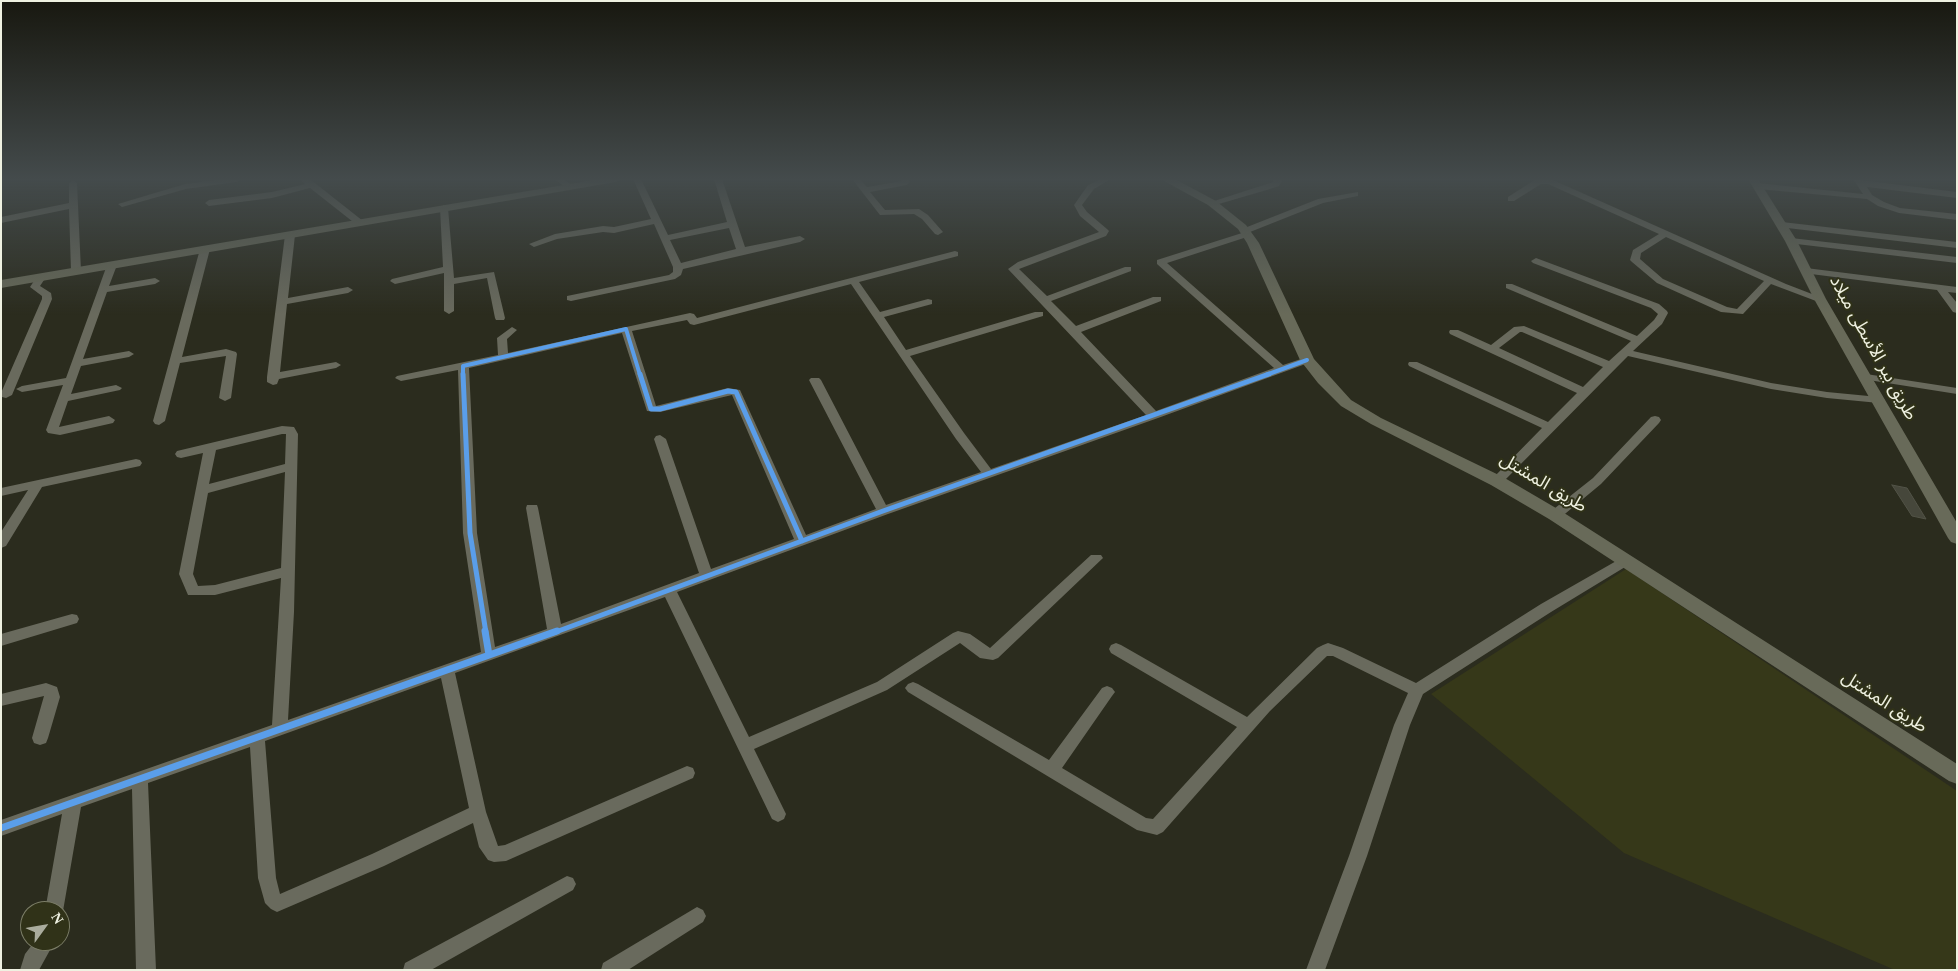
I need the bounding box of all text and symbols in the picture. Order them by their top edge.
street label: طريق بير الأسطى ميلاد [1822,273,1920,425]
street label: طريق المشتل [1494,451,1590,519]
street label: طريق المشتل [1836,668,1930,740]
north arrow [20,901,70,951]
text: N [48,910,66,927]

